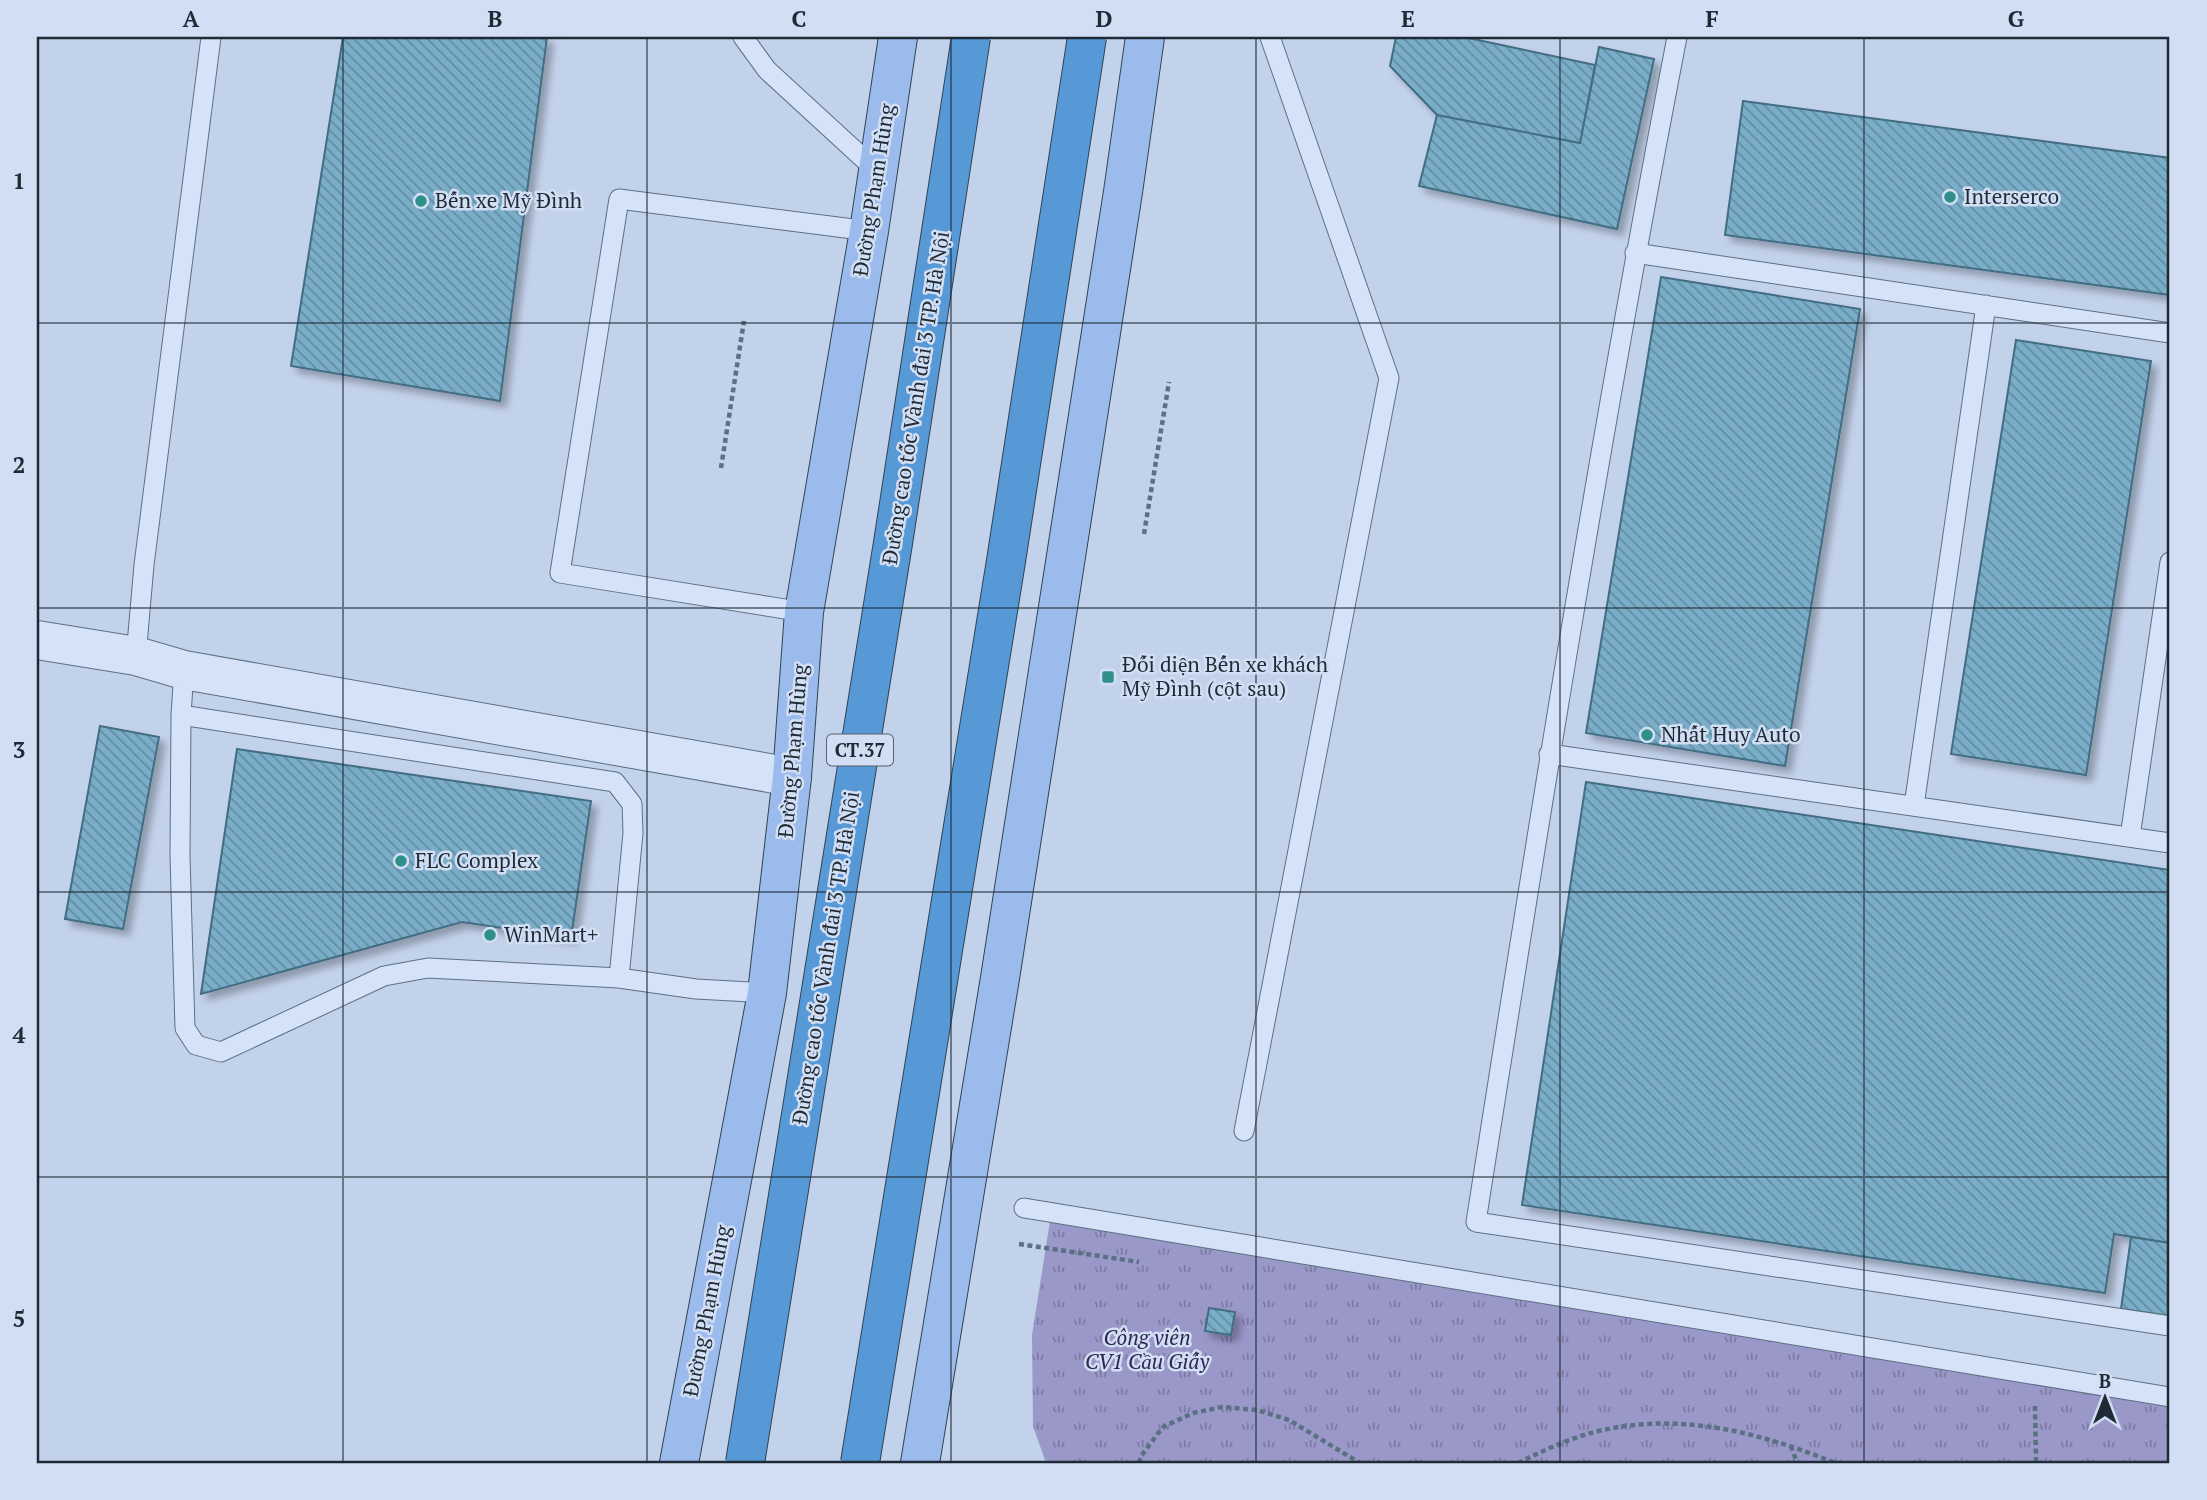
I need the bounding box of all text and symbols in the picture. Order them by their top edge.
text: A [183,3,200,34]
text: B [488,3,503,34]
text: C [792,3,807,34]
text: D [1096,3,1113,34]
text: E [1401,3,1415,34]
text: F [1705,3,1719,34]
text: G [2008,3,2025,34]
street label: Đường Phạm Hùng [846,101,901,278]
text: 1 [13,165,26,196]
place label: Interserco [1964,182,2059,210]
place label: Bến xe Mỹ Đình [435,186,582,214]
marker: Interserco [1942,189,1958,205]
marker: Bến xe Mỹ Đình [413,193,429,209]
street label: Đường cao tốc Vành đai 3 TP. Hà Nội [875,229,955,567]
text: 2 [13,449,26,480]
place label: Đối diện Bến xe khách Mỹ Đình (cột sau) [1122,650,1328,702]
street label: Đường Phạm Hùng [770,662,814,839]
marker: Đối diện Bến xe khách Mỹ Đình (cột sau) [1100,669,1116,685]
place label: Nhất Huy Auto [1661,720,1801,748]
marker: Nhất Huy Auto [1639,727,1655,743]
text: 3 [13,734,26,765]
road number: CT.37 [827,734,893,765]
street label: Đường cao tốc Vành đai 3 TP. Hà Nội [785,789,865,1127]
place label: FLC Complex [415,846,538,874]
marker: FLC Complex [393,853,409,869]
place label: WinMart+ [504,920,598,948]
marker: WinMart+ [482,927,498,943]
text: 4 [13,1019,26,1050]
street label: Đường Phạm Hùng [676,1222,737,1399]
text: 5 [13,1303,26,1334]
park label: Công viên CV1 Cầu Giấy [1085,1323,1210,1375]
north arrow [2070,1364,2140,1434]
text: B [2099,1368,2111,1393]

